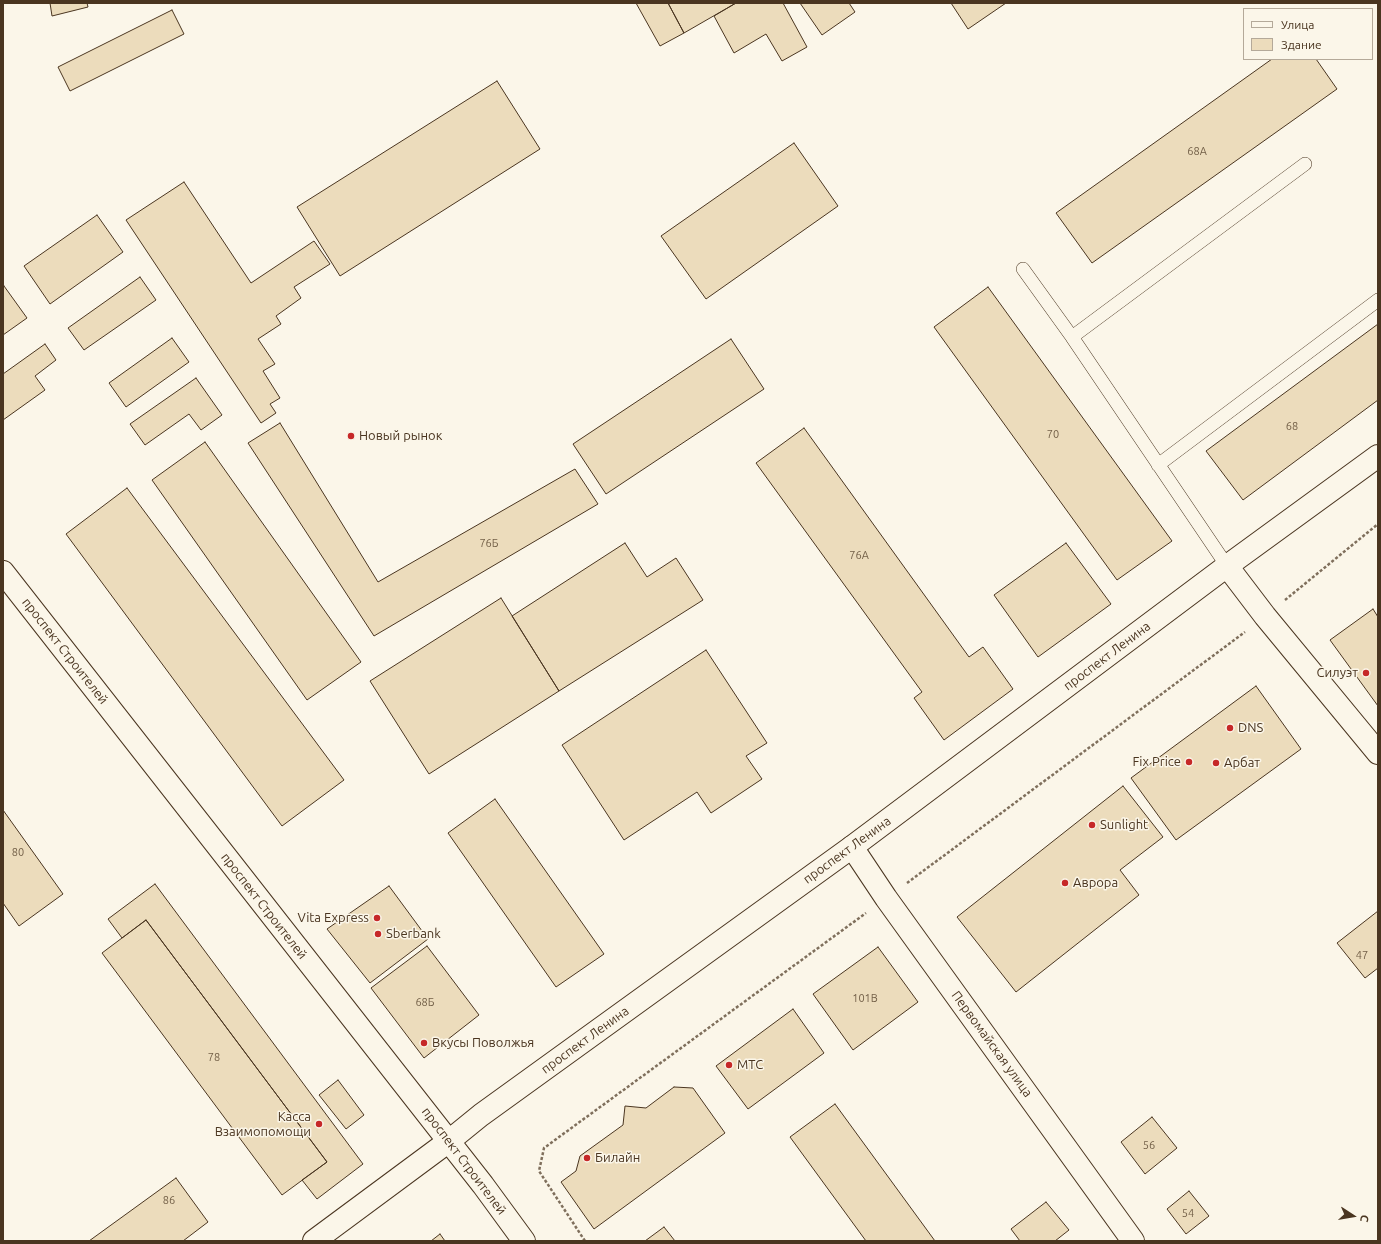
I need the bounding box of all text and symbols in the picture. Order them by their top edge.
legend [1243,8,1373,60]
text: Улица [1281,18,1314,31]
text: Здание [1281,38,1322,51]
house number: 68А [1187,144,1207,158]
house number: 68 [1286,419,1298,433]
house number: 70 [1047,427,1059,441]
place label: Новый рынок [359,428,442,444]
marker: Новый рынок [346,431,356,441]
house number: 76Б [479,536,499,550]
house number: 76А [849,548,869,562]
street label: проспект Строителей [19,595,111,707]
street label: проспект Ленина [1061,618,1153,694]
place label: Силуэт [1316,665,1358,681]
marker: Силуэт [1361,668,1371,678]
place label: DNS [1238,720,1263,736]
marker: DNS [1225,723,1235,733]
place label: Fix Price [1132,754,1181,770]
place label: Арбат [1224,755,1260,771]
marker: Fix Price [1184,757,1194,767]
marker: Арбат [1211,758,1221,768]
street label: проспект Ленина [800,813,894,887]
place label: Sunlight [1100,817,1148,833]
marker: Sunlight [1087,820,1097,830]
house number: 80 [12,845,24,859]
street label: проспект Строителей [218,850,310,962]
place label: Аврора [1073,875,1118,891]
marker: Аврора [1060,878,1070,888]
place label: Vita Express [297,910,369,926]
marker: Vita Express [372,913,382,923]
place label: Sberbank [386,926,441,942]
marker: Sberbank [373,929,383,939]
house number: 47 [1356,948,1368,962]
street label: Первомайская улица [948,988,1036,1100]
house number: 101В [852,991,878,1005]
house number: 68Б [415,995,435,1009]
street label: проспект Ленина [538,1003,632,1077]
place label: Вкусы Поволжья [432,1035,534,1051]
marker: Вкусы Поволжья [419,1038,429,1048]
house number: 78 [208,1050,220,1064]
place label: МТС [737,1057,763,1073]
marker: МТС [724,1060,734,1070]
street label: проспект Строителей [418,1104,510,1218]
place label: Касса Взаимопомощи [215,1109,311,1140]
marker: Касса Взаимопомощи [314,1119,324,1129]
house number: 56 [1143,1138,1155,1152]
place label: Билайн [595,1150,640,1166]
marker: Билайн [582,1153,592,1163]
house number: 86 [163,1193,175,1207]
north arrow [1333,1196,1373,1236]
house number: 54 [1182,1206,1194,1220]
text: С [1358,1214,1371,1223]

